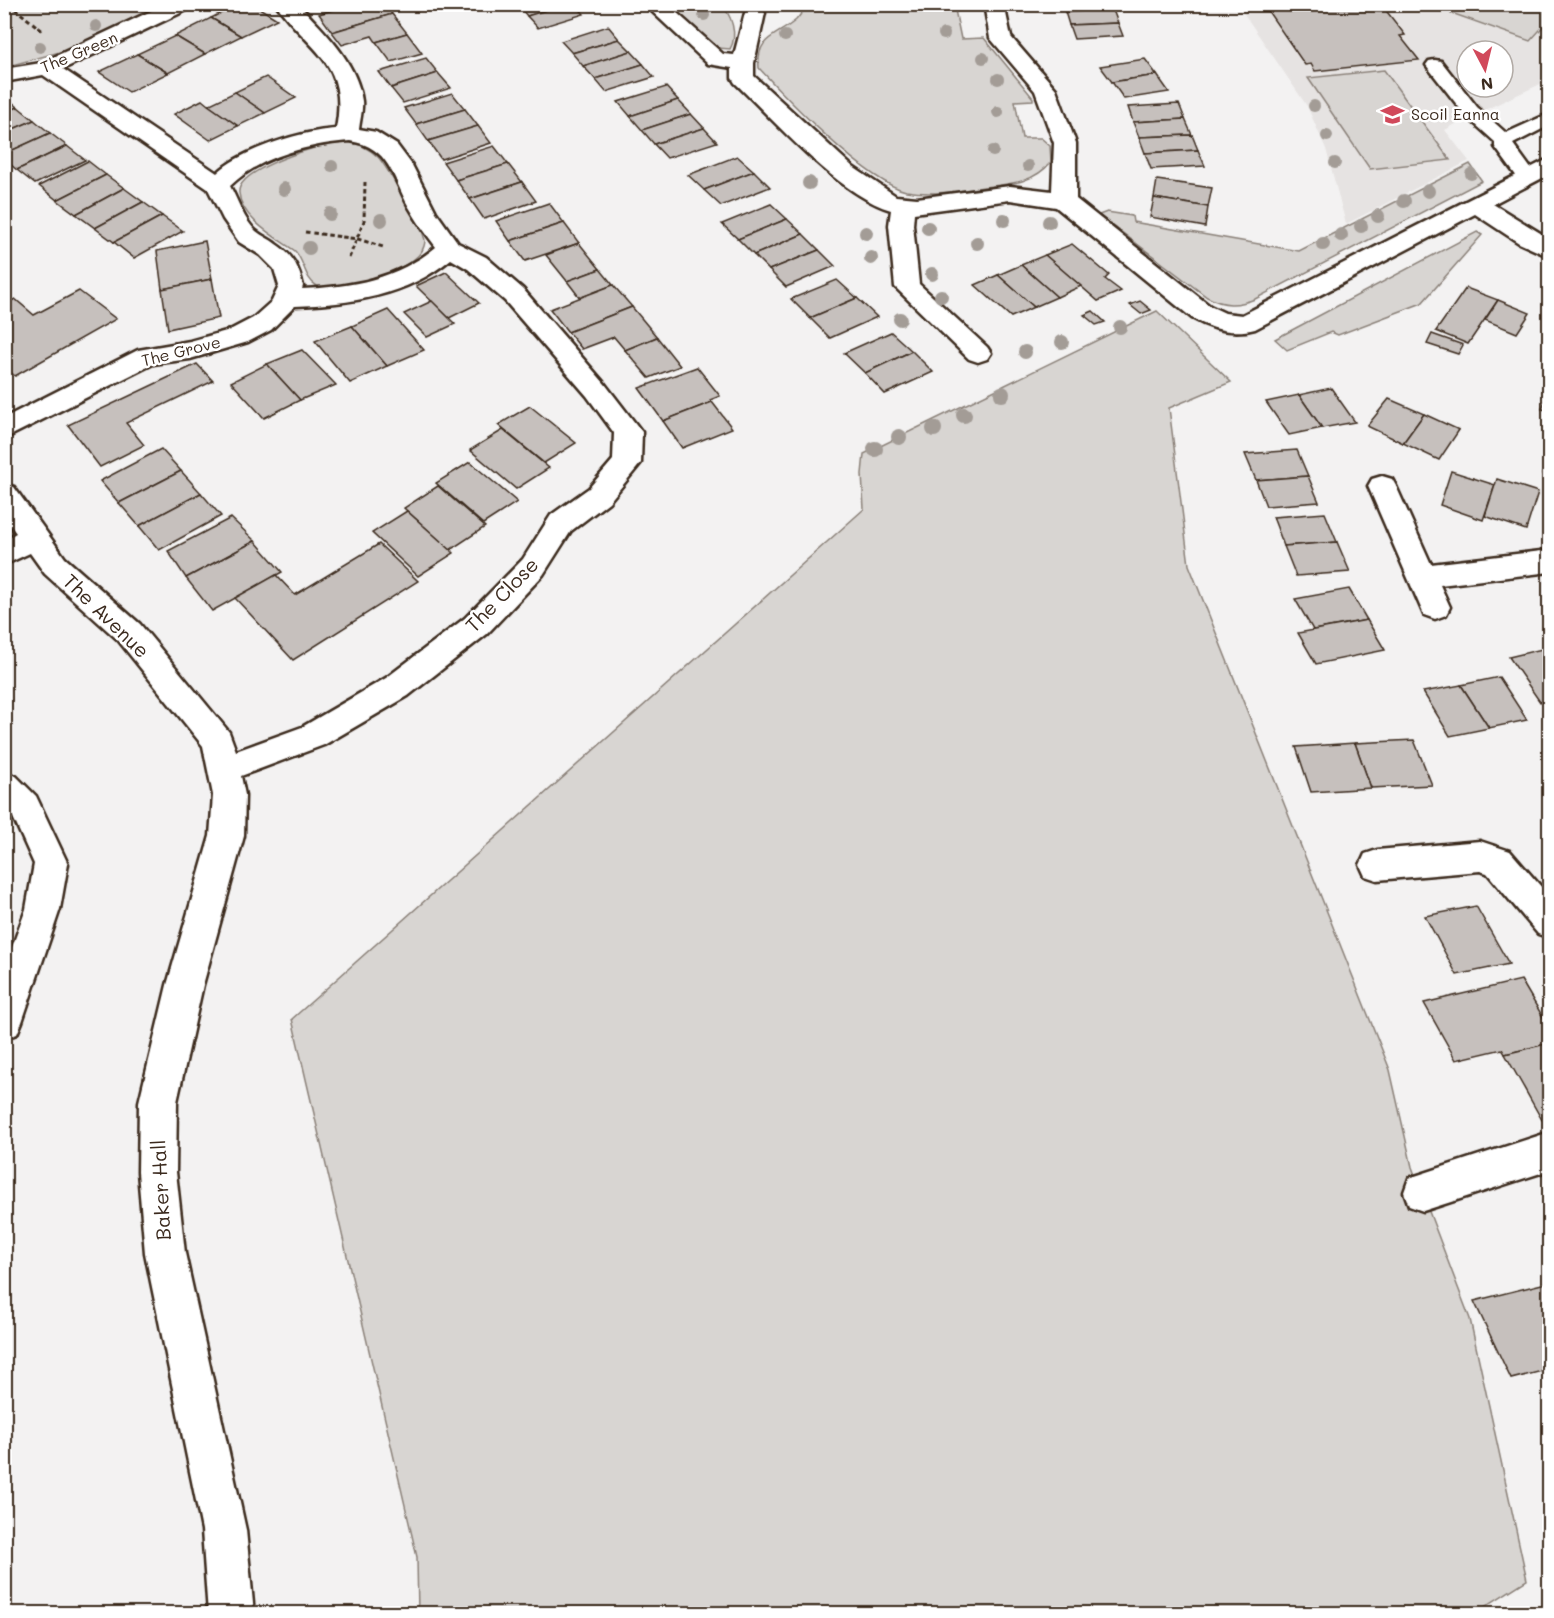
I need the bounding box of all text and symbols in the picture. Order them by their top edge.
street label: The Green [37,26,120,77]
north arrow [1455,39,1515,99]
text: N [1480,73,1494,96]
school or university icon: Scoil Eanna [1380,101,1406,127]
place label: Scoil Eanna [1411,103,1500,124]
street label: The Grove [139,331,223,370]
street label: The Close [459,551,543,637]
street label: The Avenue [58,568,155,663]
street label: Baker Hall [144,1139,176,1241]

